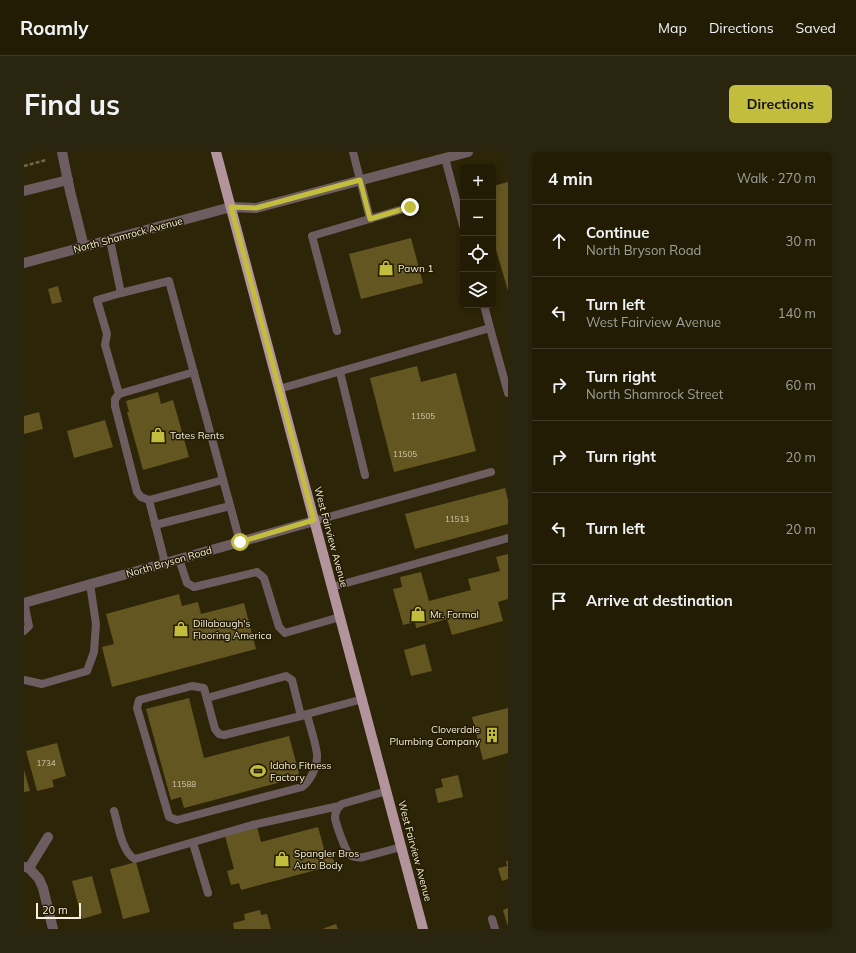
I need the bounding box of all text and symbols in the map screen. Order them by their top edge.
text: Roamly [20,16,88,40]
text: Map [658,19,687,37]
text: Directions [709,19,774,37]
text: Saved [796,19,836,37]
button: Directions [729,85,832,123]
text: Find us [24,87,120,122]
map controls [460,164,496,308]
button: + [460,164,496,200]
text: 4 min [548,168,593,189]
text: Walk · 270 m [737,170,816,186]
route end [401,198,419,216]
button: − [460,200,496,236]
street label: North Shamrock Avenue [72,214,184,256]
text: Continue [586,223,649,242]
icon: ahead [548,230,570,252]
text: 30 m [786,233,816,249]
button: locate [460,236,496,272]
text: North Bryson Road [586,242,701,258]
shop icon: Pawn 1 [377,259,395,277]
place label: Pawn 1 [398,262,433,275]
button: layers [460,272,496,308]
text: Turn left [586,295,645,314]
icon: left [548,302,570,324]
text: 140 m [778,305,816,321]
text: West Fairview Avenue [586,314,721,330]
text: Turn right [586,367,656,386]
icon: right [548,374,570,396]
text: 60 m [786,377,816,393]
text: North Shamrock Street [586,386,723,402]
house number: 11505 [411,411,435,421]
shop icon: Tates Rents [149,426,167,444]
place label: Tates Rents [170,429,224,442]
icon: right [548,446,570,468]
text: Turn right [586,447,656,466]
house number: 11505 [393,449,417,459]
text: 20 m [786,449,816,465]
street label: West Fairview Avenue [311,485,351,589]
house number: 11513 [445,514,469,524]
icon: left [548,518,570,540]
text: Turn left [586,519,645,538]
text: 20 m [786,521,816,537]
route start [231,533,249,551]
street label: North Bryson Road [125,544,213,580]
icon: arrive [548,590,570,612]
text: Arrive at destination [586,591,733,610]
shop icon: Mr. Formal [409,605,427,623]
place label: Mr. Formal [430,608,479,621]
place label: Dillabaugh's Flooring America [193,617,271,642]
shop icon: Dillabaugh's Flooring America [172,620,190,638]
place label: Cloverdale Plumbing Company [390,723,481,748]
building icon: Cloverdale Plumbing Company [483,726,501,744]
house number: 1734 [36,758,56,768]
place label: Idaho Fitness Factory [270,759,332,784]
sports icon: Idaho Fitness Factory [249,762,267,780]
house number: 11588 [172,779,196,789]
street label: West Fairview Avenue [395,799,435,903]
place label: Spangler Bros Auto Body [294,847,359,872]
shop icon: Spangler Bros Auto Body [273,850,291,868]
scale bar [36,901,81,920]
text: 20 m [42,903,68,917]

